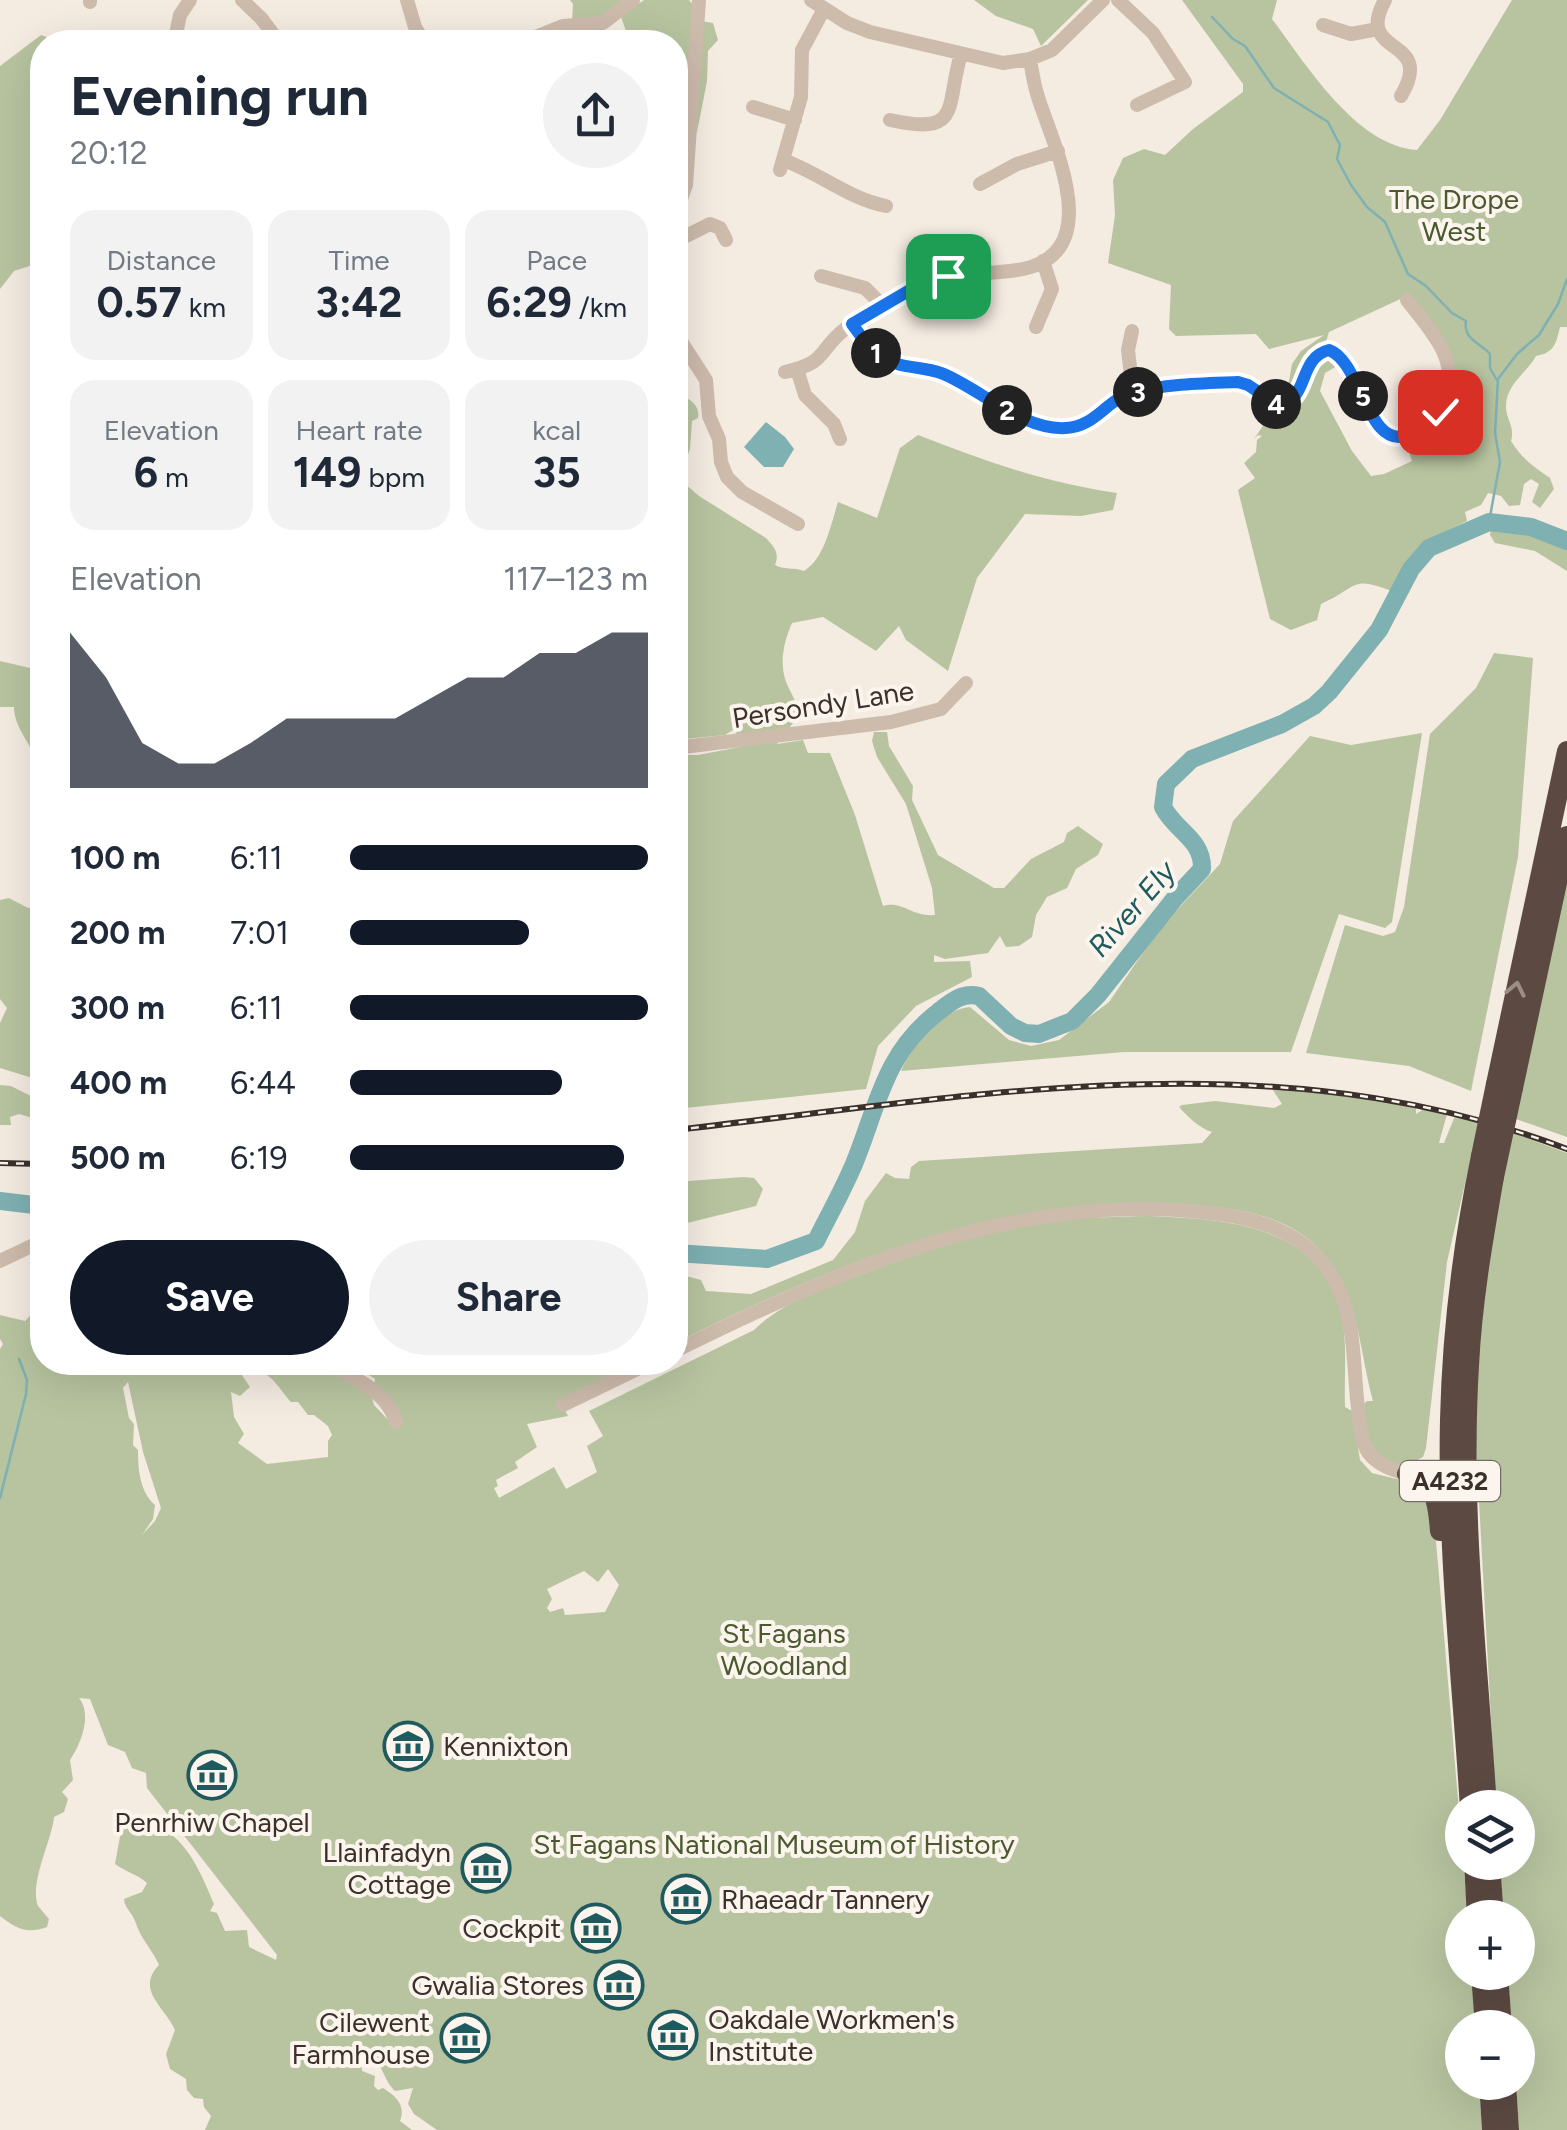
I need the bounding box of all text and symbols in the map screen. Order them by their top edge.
text: Evening run [70,63,369,129]
button: share [543,63,648,168]
text: 20:12 [70,134,148,172]
park label: The Drope West [1389,182,1519,248]
pin [906,234,991,319]
text: Distance [106,243,216,277]
text: Time [328,243,390,277]
text: Pace [526,243,587,277]
icon: arrive [921,249,976,304]
text: 0.57 [96,277,182,328]
text: 3:42 [316,277,402,328]
text: 6:29 [486,277,572,328]
text: km [182,290,226,324]
text: /km [572,290,627,324]
pin: 1 [851,328,901,378]
text: 1 [870,336,882,370]
pin: 3 [1113,367,1163,417]
pin [1398,370,1483,455]
pin: 5 [1338,371,1388,421]
text: 3 [1130,375,1146,409]
pin: 4 [1251,379,1301,429]
text: 5 [1355,379,1371,413]
pin: 2 [982,385,1032,435]
icon: check [1413,385,1468,440]
text: 4 [1267,387,1285,421]
text: 2 [999,393,1015,427]
text: Elevation [104,413,219,447]
text: Heart rate [295,413,423,447]
text: kcal [532,413,581,447]
text: 6 [134,447,158,498]
text: 149 [293,447,361,498]
text: 35 [533,447,581,498]
text: m [158,460,189,494]
text: bpm [361,460,425,494]
text: Elevation [70,560,202,598]
text: 117–123 m [503,560,648,598]
street label: Persondy Lane [730,673,916,735]
text: 100 m [70,839,161,877]
text: 6:11 [230,839,283,877]
water label: River Ely [1080,852,1184,964]
text: 200 m [70,914,166,952]
text: 7:01 [230,914,289,952]
one-way arrow [1505,981,1526,998]
text: 300 m [70,989,165,1027]
text: 6:11 [230,989,283,1027]
text: 400 m [70,1064,167,1102]
text: 6:44 [230,1064,296,1102]
text: 500 m [70,1139,166,1177]
text: 6:19 [230,1139,288,1177]
button: Save [70,1240,349,1355]
button: Share [369,1240,648,1355]
road number: A4232 [1400,1461,1500,1501]
park label: St Fagans Woodland [720,1616,848,1682]
museum icon: Kennixton [382,1720,434,1772]
place label: Kennixton [443,1729,569,1763]
museum icon: Penrhiw Chapel [186,1749,238,1801]
map controls [1445,1790,1535,2100]
button: layers [1445,1790,1535,1880]
place label: Penrhiw Chapel [114,1805,310,1839]
park label: St Fagans National Museum of History [533,1827,1015,1861]
place label: Llainfadyn Cottage [323,1835,451,1901]
museum icon: Llainfadyn Cottage [460,1842,512,1894]
museum icon: Rhaeadr Tannery [660,1873,712,1925]
place label: Rhaeadr Tannery [721,1882,930,1916]
button: + [1445,1900,1535,1990]
museum icon: Cockpit [570,1902,622,1954]
place label: Cockpit [462,1911,561,1945]
museum icon: Gwalia Stores [593,1959,645,2011]
place label: Gwalia Stores [411,1968,584,2002]
place label: Oakdale Workmen's Institute [708,2002,955,2068]
place label: Cilewent Farmhouse [292,2005,430,2071]
museum icon: Oakdale Workmen's Institute [647,2009,699,2061]
button: − [1445,2010,1535,2100]
museum icon: Cilewent Farmhouse [439,2012,491,2064]

